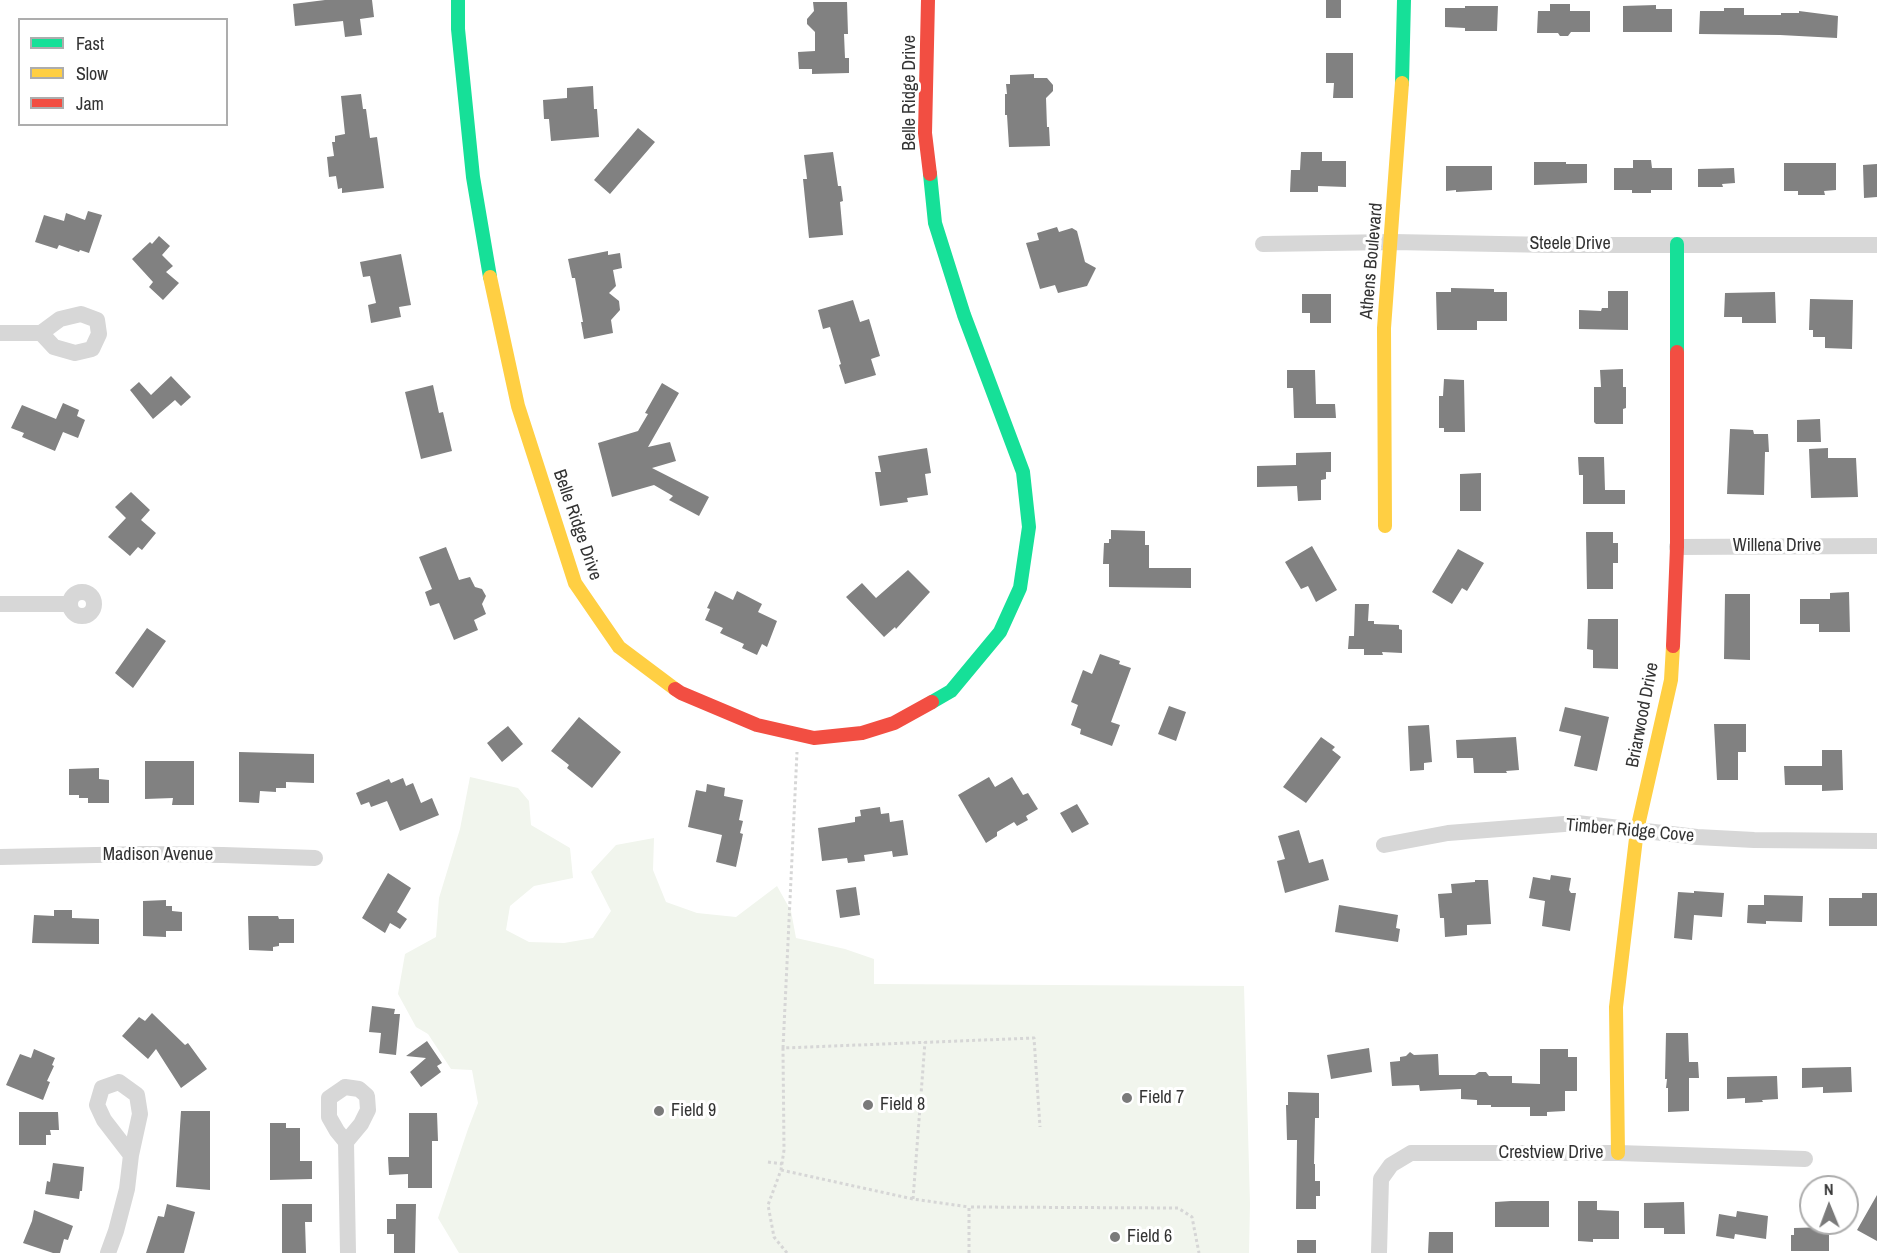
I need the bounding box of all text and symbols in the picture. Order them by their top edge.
legend [18,18,228,126]
text: Fast [76,31,104,56]
street label: Belle Ridge Drive [899,35,921,151]
text: Slow [76,61,108,86]
text: Jam [76,91,104,116]
street label: Athens Boulevard [1356,202,1388,320]
street label: Steele Drive [1529,233,1611,255]
street label: Belle Ridge Drive [548,467,606,583]
street label: Willena Drive [1733,535,1821,557]
street label: Briarwood Drive [1622,661,1664,769]
street label: Timber Ridge Cove [1565,815,1695,847]
street label: Madison Avenue [103,844,213,866]
place label: Field 7 [1139,1087,1184,1109]
marker: Field 7 [1120,1091,1134,1105]
place label: Field 8 [880,1094,925,1116]
marker: Field 8 [861,1098,875,1112]
place label: Field 9 [671,1100,716,1122]
marker: Field 9 [652,1104,666,1118]
street label: Crestview Drive [1499,1142,1603,1164]
north arrow [1799,1175,1859,1235]
text: N [1824,1178,1834,1200]
place label: Field 6 [1127,1226,1172,1248]
marker: Field 6 [1108,1230,1122,1244]

